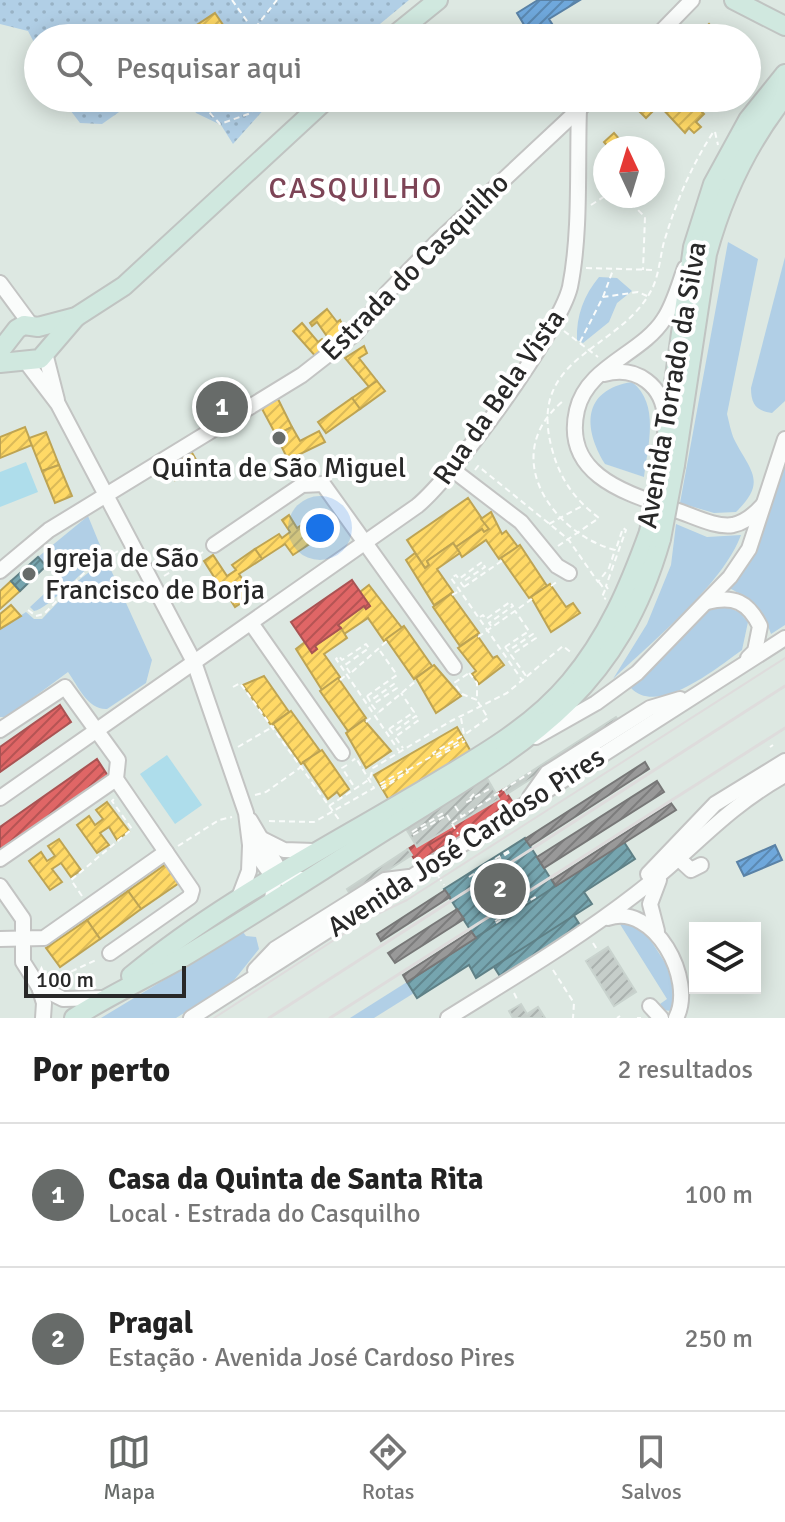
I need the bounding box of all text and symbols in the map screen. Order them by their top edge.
search box [24,24,761,112]
icon: search [52,46,96,90]
text: Pesquisar aqui [116,50,302,87]
north arrow [593,136,665,208]
street label: Estrada do Casquilho [314,166,516,368]
district label: CASQUILHO [269,170,443,207]
street label: Avenida Torrado da Silva [630,239,714,531]
street label: Rua da Bela Vista [426,303,572,491]
pin: 1 [196,377,248,437]
marker: Quinta de São Miguel [270,429,288,447]
place label: Quinta de São Miguel [152,451,406,485]
your location [300,508,340,548]
place label: Igreja de São Francisco de Borja [45,541,265,607]
marker: Igreja de São Francisco de Borja [20,565,38,583]
street label: Avenida José Cardoso Pires [321,740,611,944]
pin: 2 [474,859,526,919]
map controls [689,922,761,994]
button: layers [689,922,761,994]
scale bar [24,962,186,998]
text: 100 m [36,966,94,993]
text: Por perto [32,1049,170,1091]
text: 2 resultados [617,1054,753,1086]
text: Casa da Quinta de Santa Rita [108,1161,483,1198]
text: 1 [51,1179,65,1211]
text: 100 m [684,1179,753,1211]
text: Local · Estrada do Casquilho [108,1198,421,1230]
text: Pragal [108,1305,193,1342]
text: 2 [51,1323,65,1355]
text: 250 m [684,1323,753,1355]
text: Estação · Avenida José Cardoso Pires [108,1342,515,1374]
tab: Mapa [103,1430,155,1505]
tab: Rotas [362,1430,414,1505]
tab: Salvos [621,1430,682,1505]

